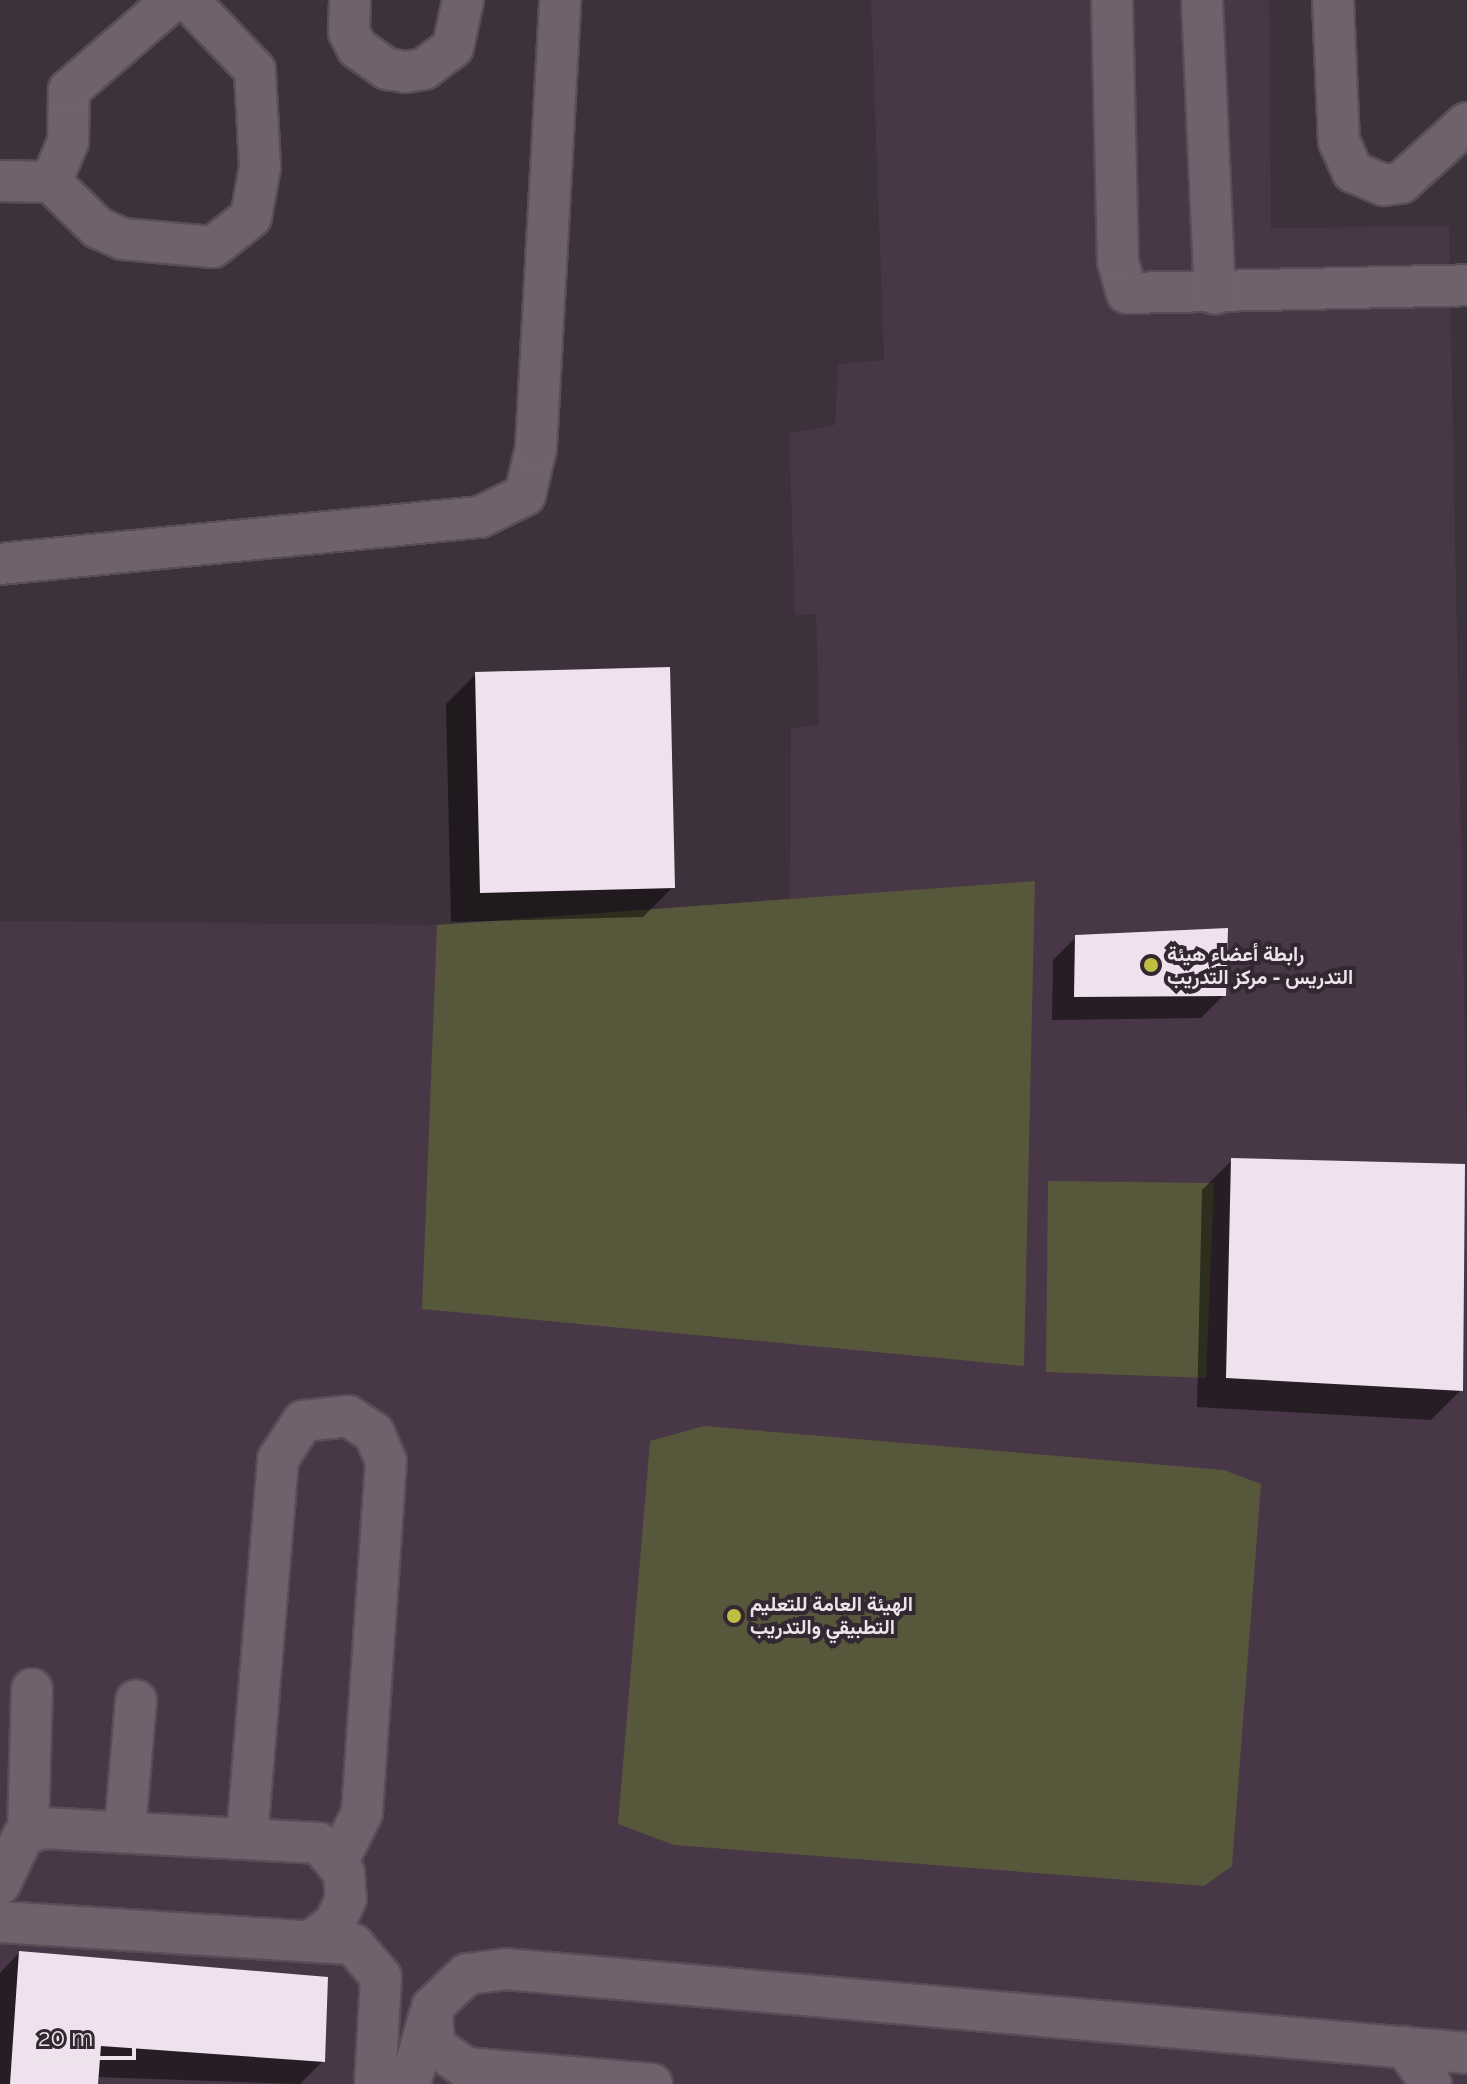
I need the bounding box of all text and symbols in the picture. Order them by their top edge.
place label: رابطة أعضاء هيئة التدريس - مركز التدريب [1167,942,1353,989]
marker: رابطة أعضاء هيئة التدريس - مركز التدريب [1142,956,1160,974]
place label: الهيئة العامة للتعليم التطبيقي والتدريب [750,1592,913,1639]
marker: الهيئة العامة للتعليم التطبيقي والتدريب [725,1607,743,1625]
scale bar [28,2008,140,2058]
text: 20 m [38,2023,93,2052]

